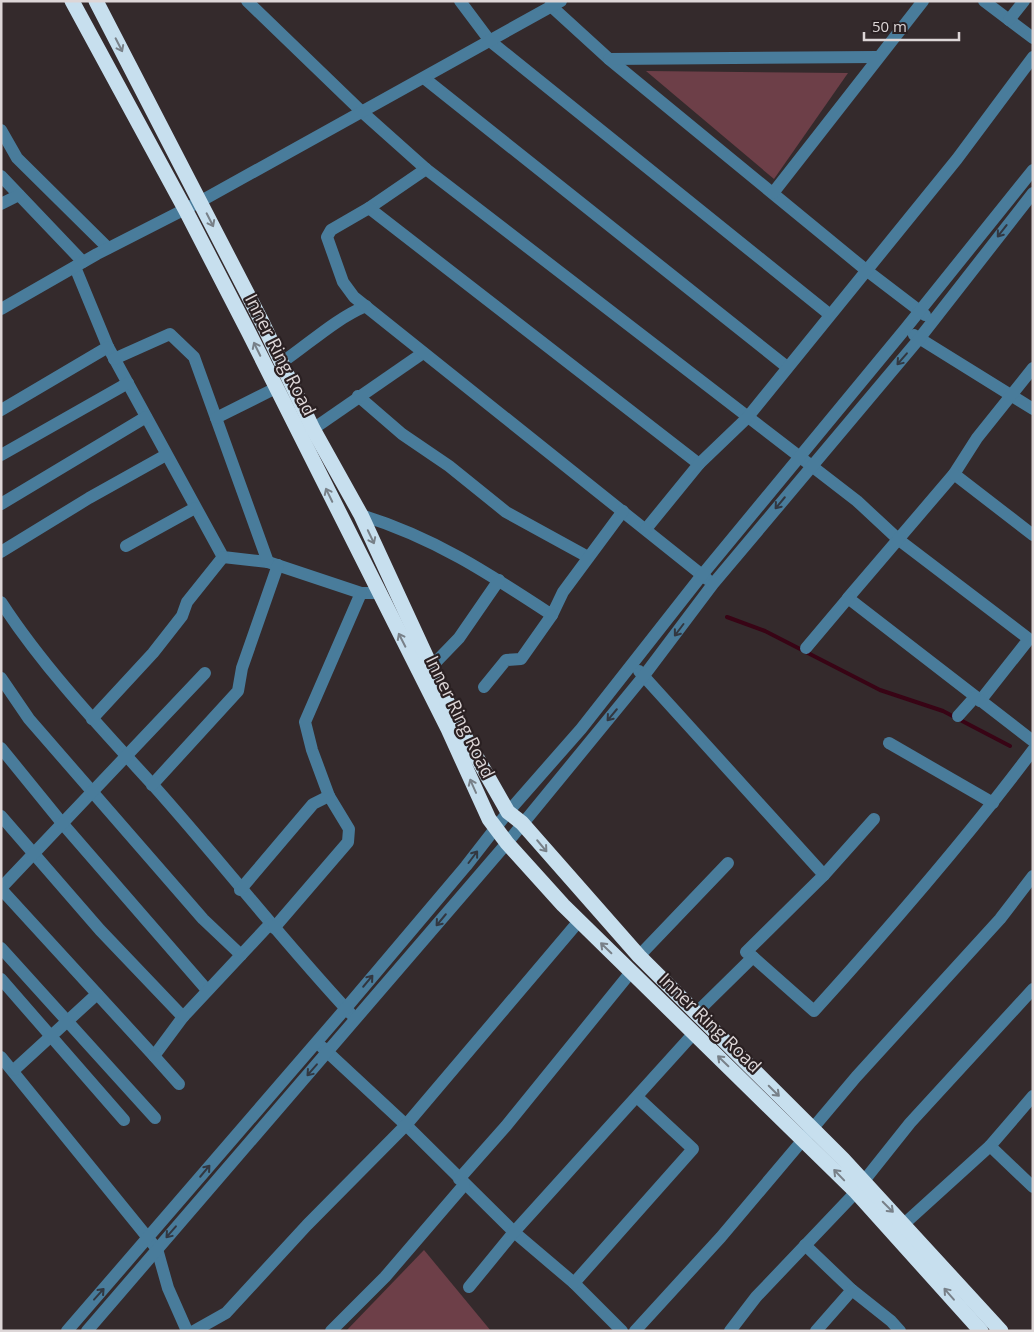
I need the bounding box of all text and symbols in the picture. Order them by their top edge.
scale bar [864,10,959,42]
text: 50 m [872,16,907,36]
one-way arrow [114,37,124,52]
one-way arrow [205,212,215,227]
one-way arrow [997,224,1008,237]
street label: Inner Ring Road [240,290,322,419]
one-way arrow [252,342,262,357]
one-way arrow [897,352,908,365]
one-way arrow [324,488,333,503]
one-way arrow [775,496,786,509]
one-way arrow [367,529,376,544]
one-way arrow [673,623,684,636]
one-way arrow [397,633,407,648]
street label: Inner Ring Road [421,651,501,782]
one-way arrow [606,708,617,721]
one-way arrow [468,779,478,794]
one-way arrow [536,840,548,853]
one-way arrow [468,850,478,864]
one-way arrow [435,913,446,926]
one-way arrow [600,942,613,954]
street label: Inner Ring Road [654,967,767,1077]
one-way arrow [362,975,374,988]
one-way arrow [716,1055,729,1067]
one-way arrow [306,1063,318,1076]
one-way arrow [768,1085,780,1097]
one-way arrow [200,1165,211,1178]
one-way arrow [833,1169,845,1181]
one-way arrow [881,1201,893,1213]
one-way arrow [166,1225,177,1238]
one-way arrow [94,1288,105,1301]
one-way arrow [943,1288,955,1301]

